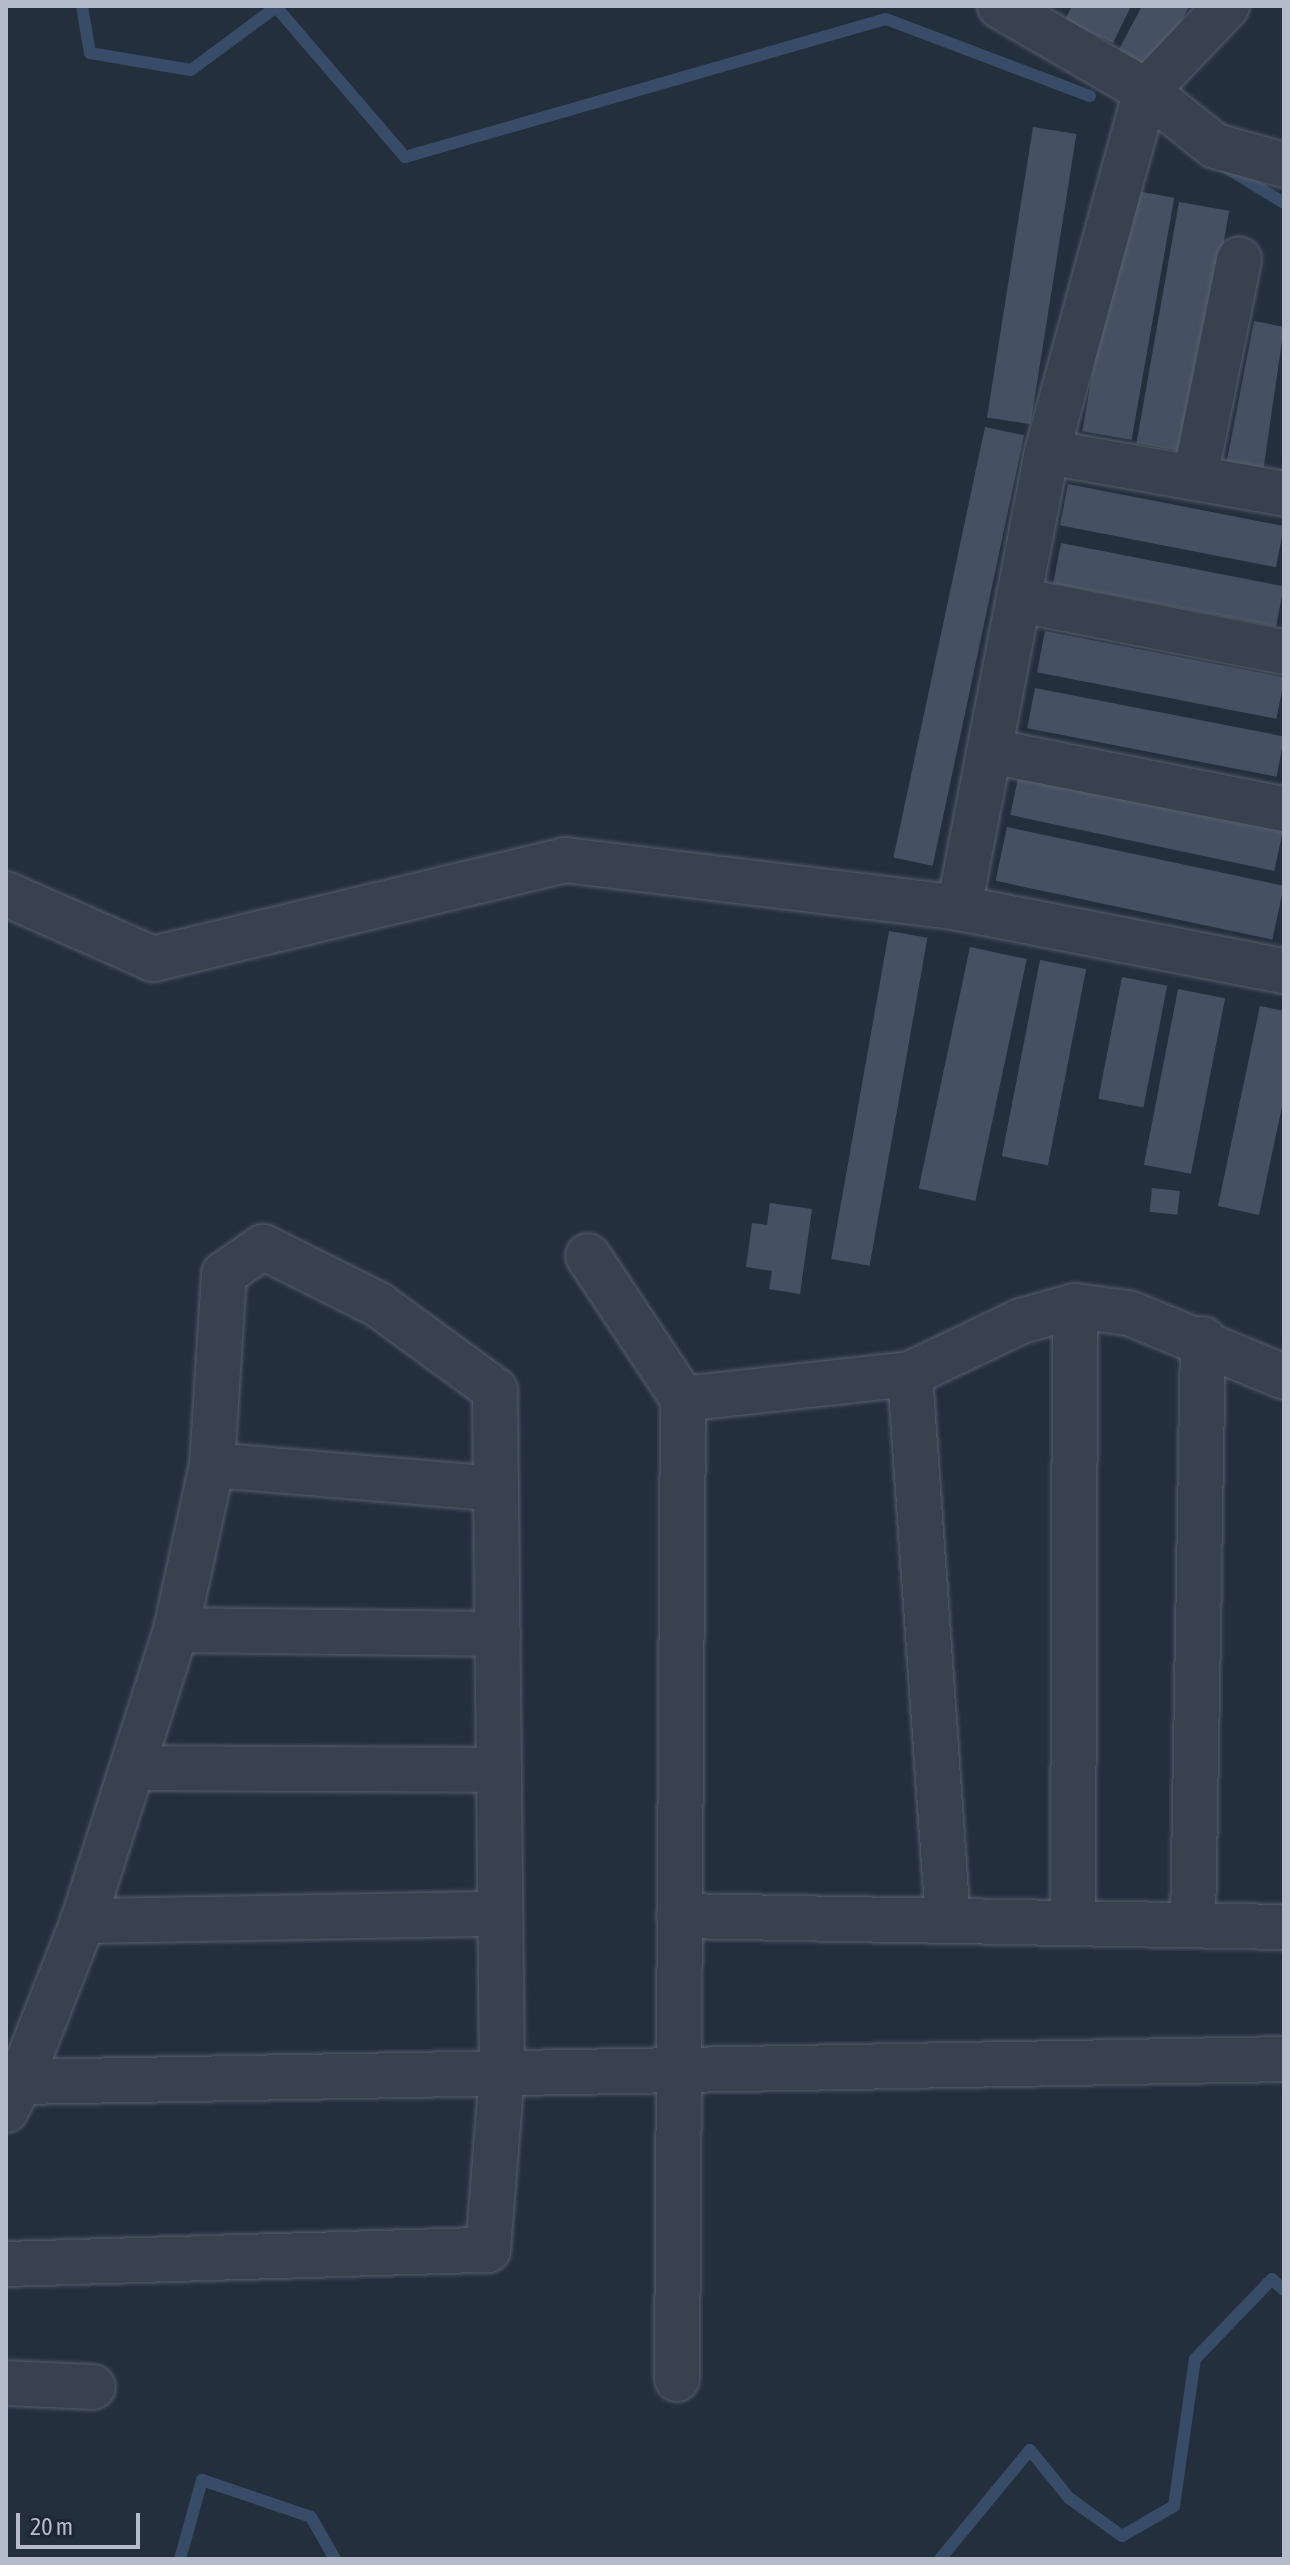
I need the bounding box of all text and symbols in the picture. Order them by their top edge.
scale bar [20,2497,144,2547]
text: 20 m [30,2513,73,2540]

